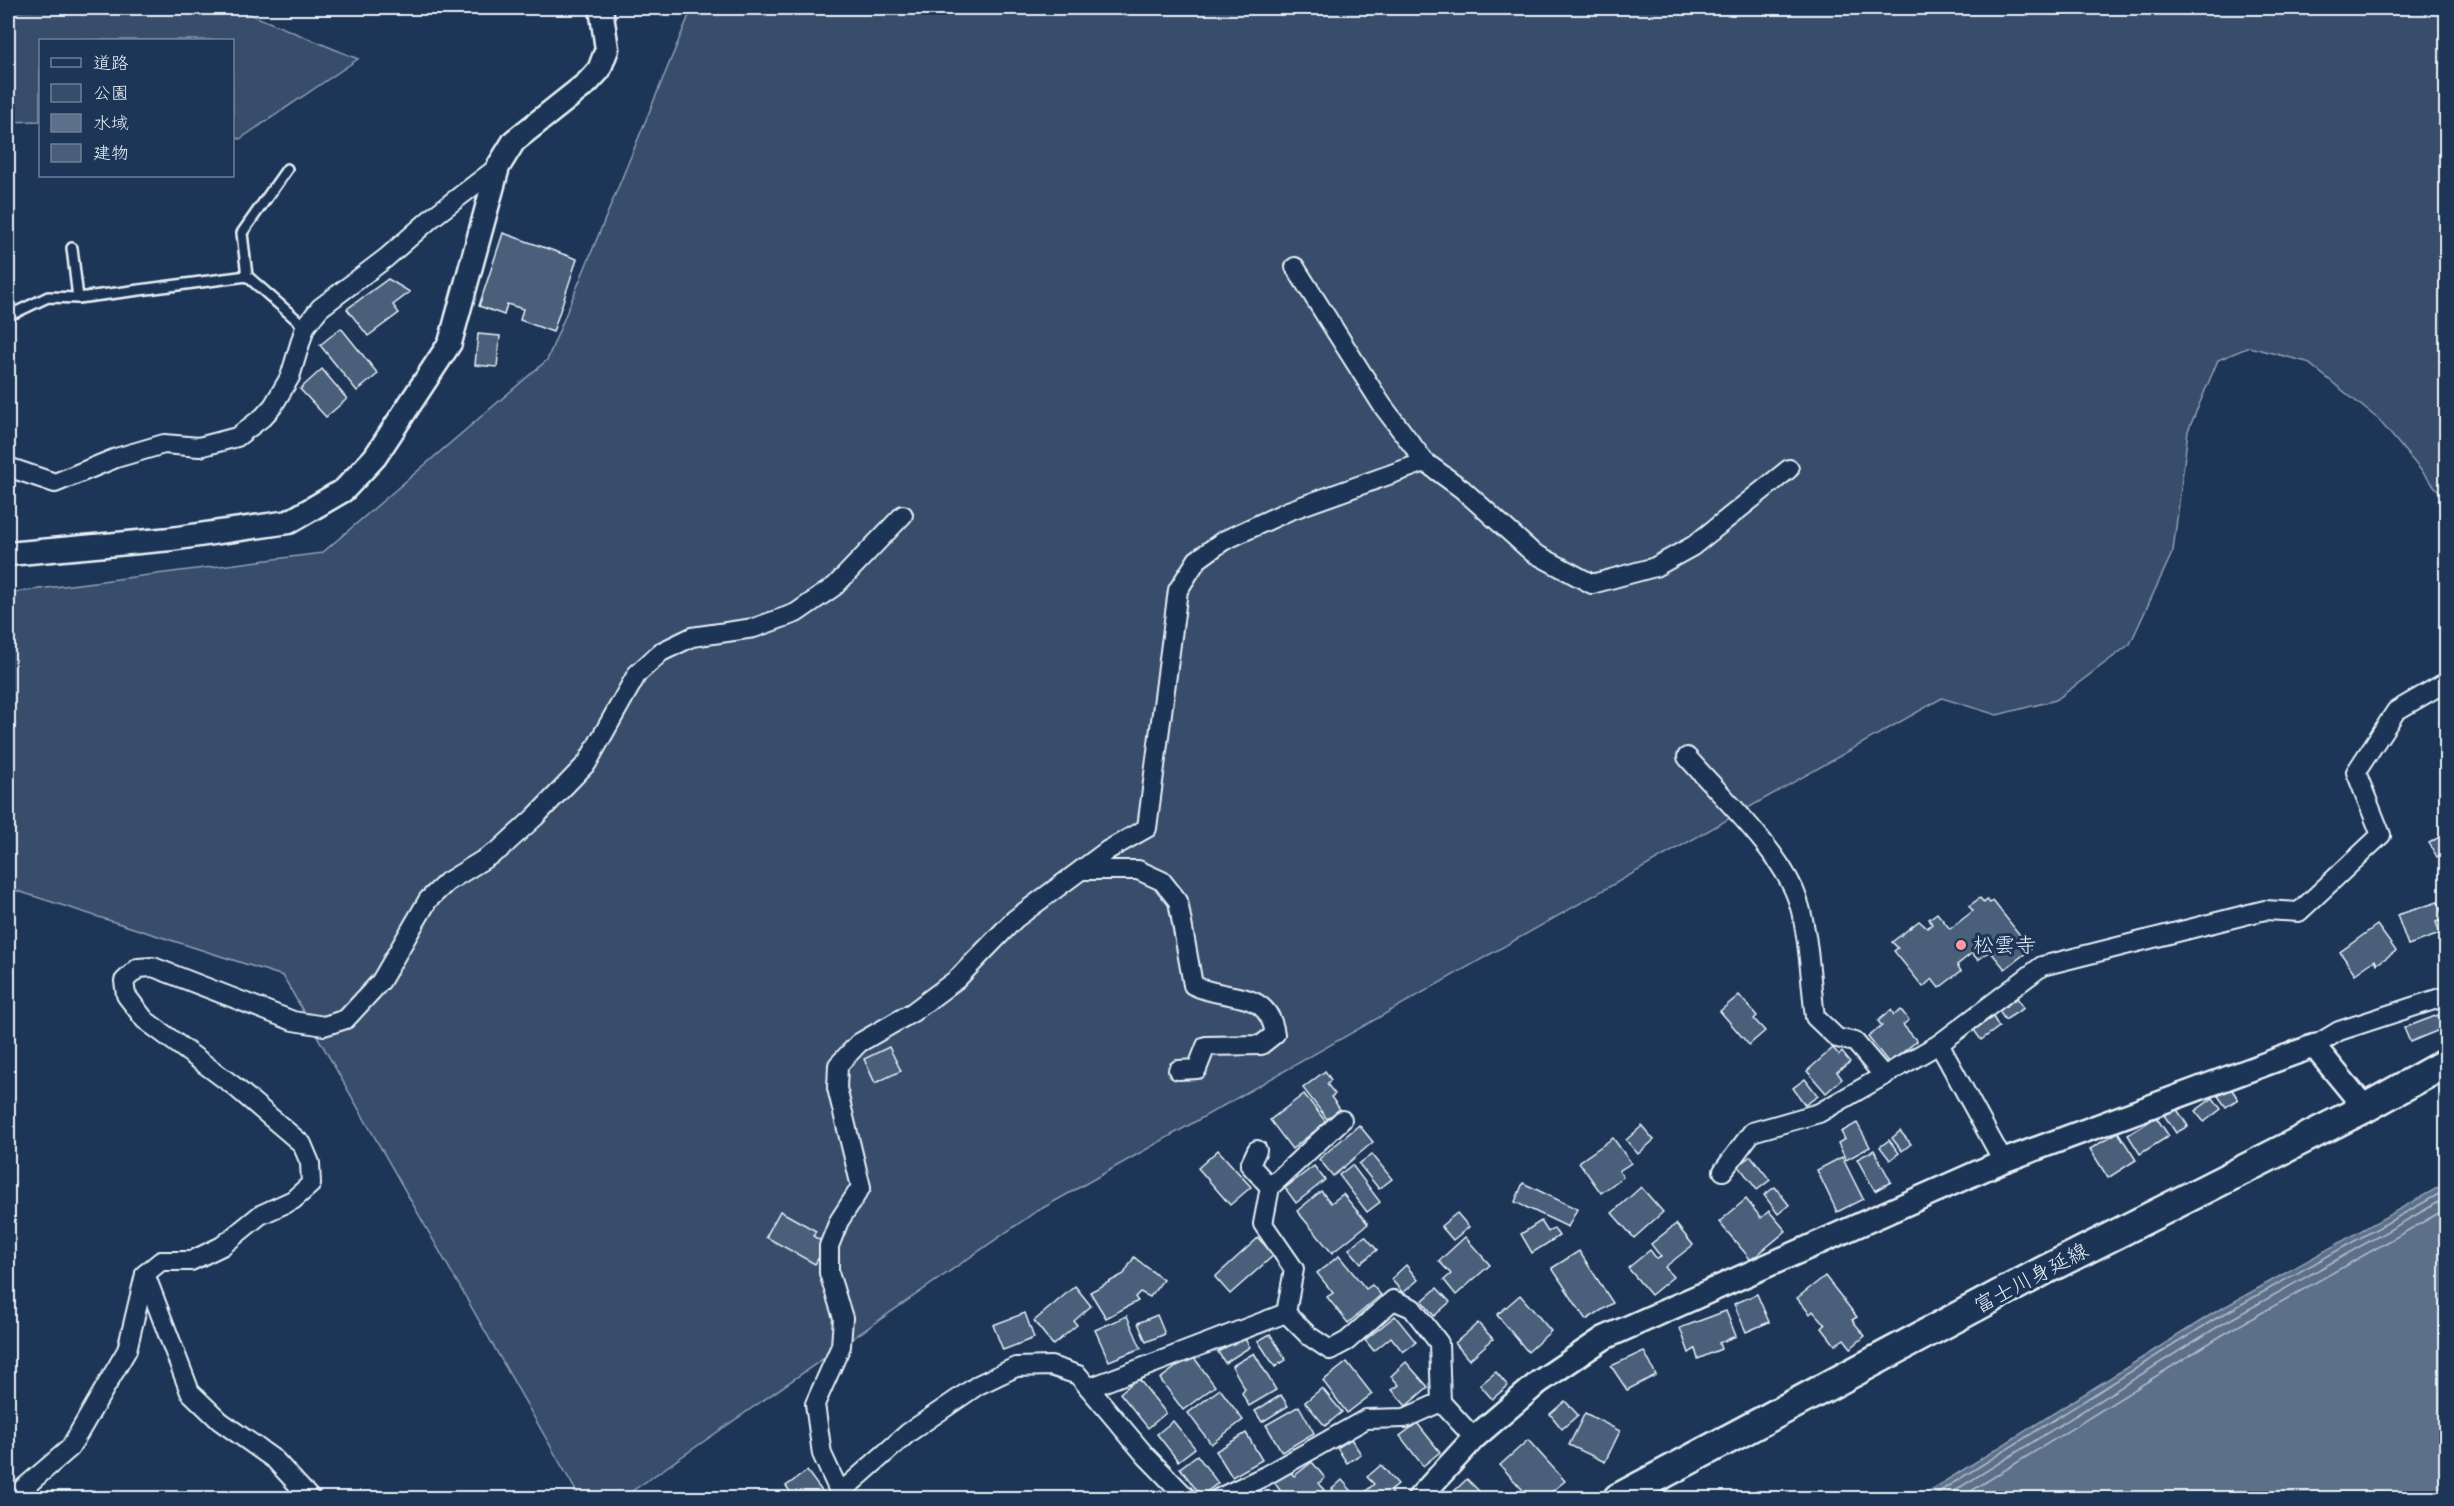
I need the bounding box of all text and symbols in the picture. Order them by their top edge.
legend [39,39,234,177]
text: 道路 [93,54,129,76]
text: 公園 [93,85,129,106]
text: 水域 [93,114,129,136]
text: 建物 [93,144,129,166]
place label: 松雲寺 [1973,935,2036,961]
marker: 松雲寺 [1954,938,1968,952]
street label: 富士川身延線 [1970,1239,2094,1322]

